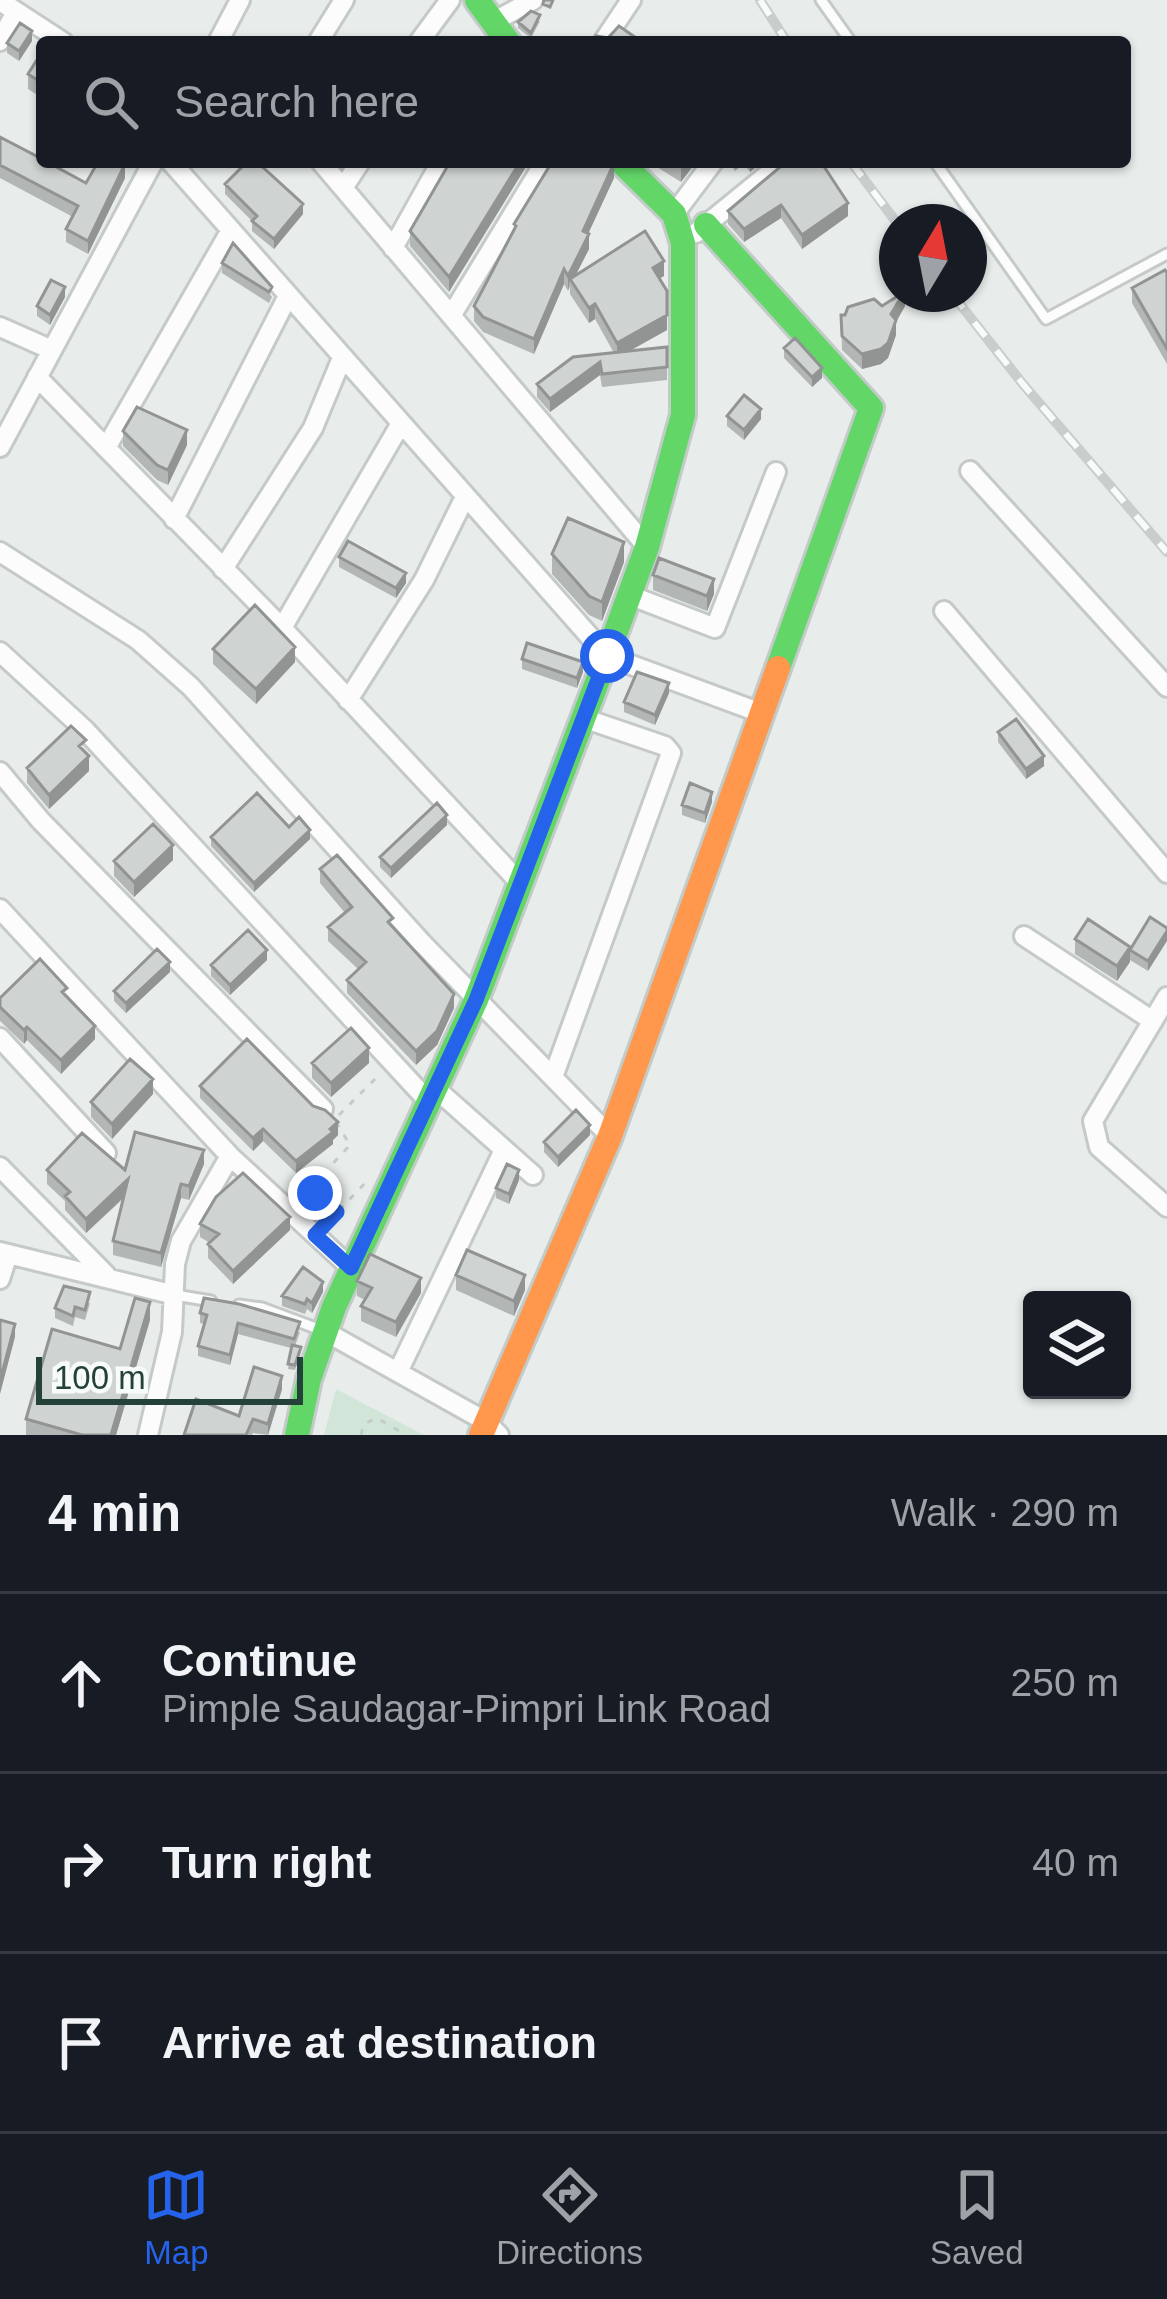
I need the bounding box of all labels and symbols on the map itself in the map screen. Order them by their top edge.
north arrow [879,204,987,312]
route start [580,629,634,683]
route end [288,1166,342,1220]
scale bar [36,1351,303,1404]

